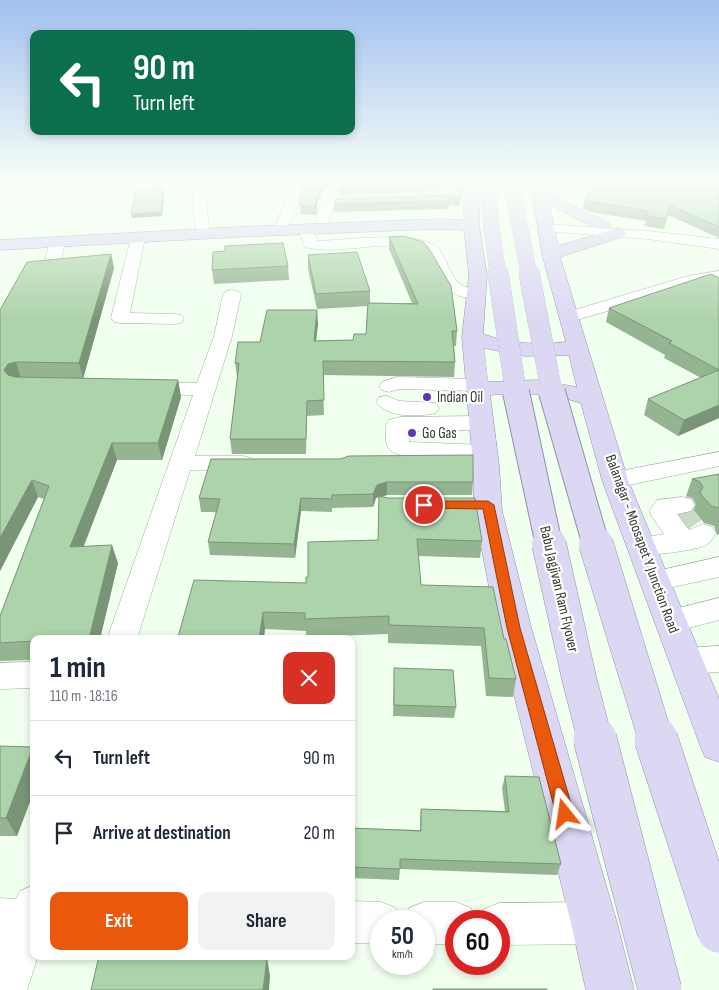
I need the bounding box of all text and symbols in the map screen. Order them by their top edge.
text: 90 m [133,47,195,90]
icon: left [50,50,115,115]
text: Turn left [133,90,195,117]
place label: Indian Oil [437,388,483,407]
marker: Indian Oil [421,391,433,403]
place label: Go Gas [422,424,457,443]
marker: Go Gas [406,427,418,439]
street label: Balanagar - Moosapet Y Junction Road [601,452,683,636]
pin [403,484,445,526]
icon: arrive [410,491,438,519]
street label: Babu Jagjivan Ram Flyover [535,524,583,655]
text: 1 min [50,650,106,686]
button: close [283,652,335,704]
text: 110 m · 18:16 [50,687,118,706]
icon: left [50,744,78,772]
text: Turn left [93,747,150,770]
text: 90 m [303,747,335,770]
position arrow [538,787,590,839]
icon: arrive [50,819,78,847]
text: Arrive at destination [93,822,231,845]
text: 20 m [303,822,335,845]
button: Exit [50,892,188,950]
button: Share [198,892,335,950]
speed limit sign: 60 [445,910,510,975]
text: 50 [391,921,414,952]
text: km/h [392,947,413,962]

